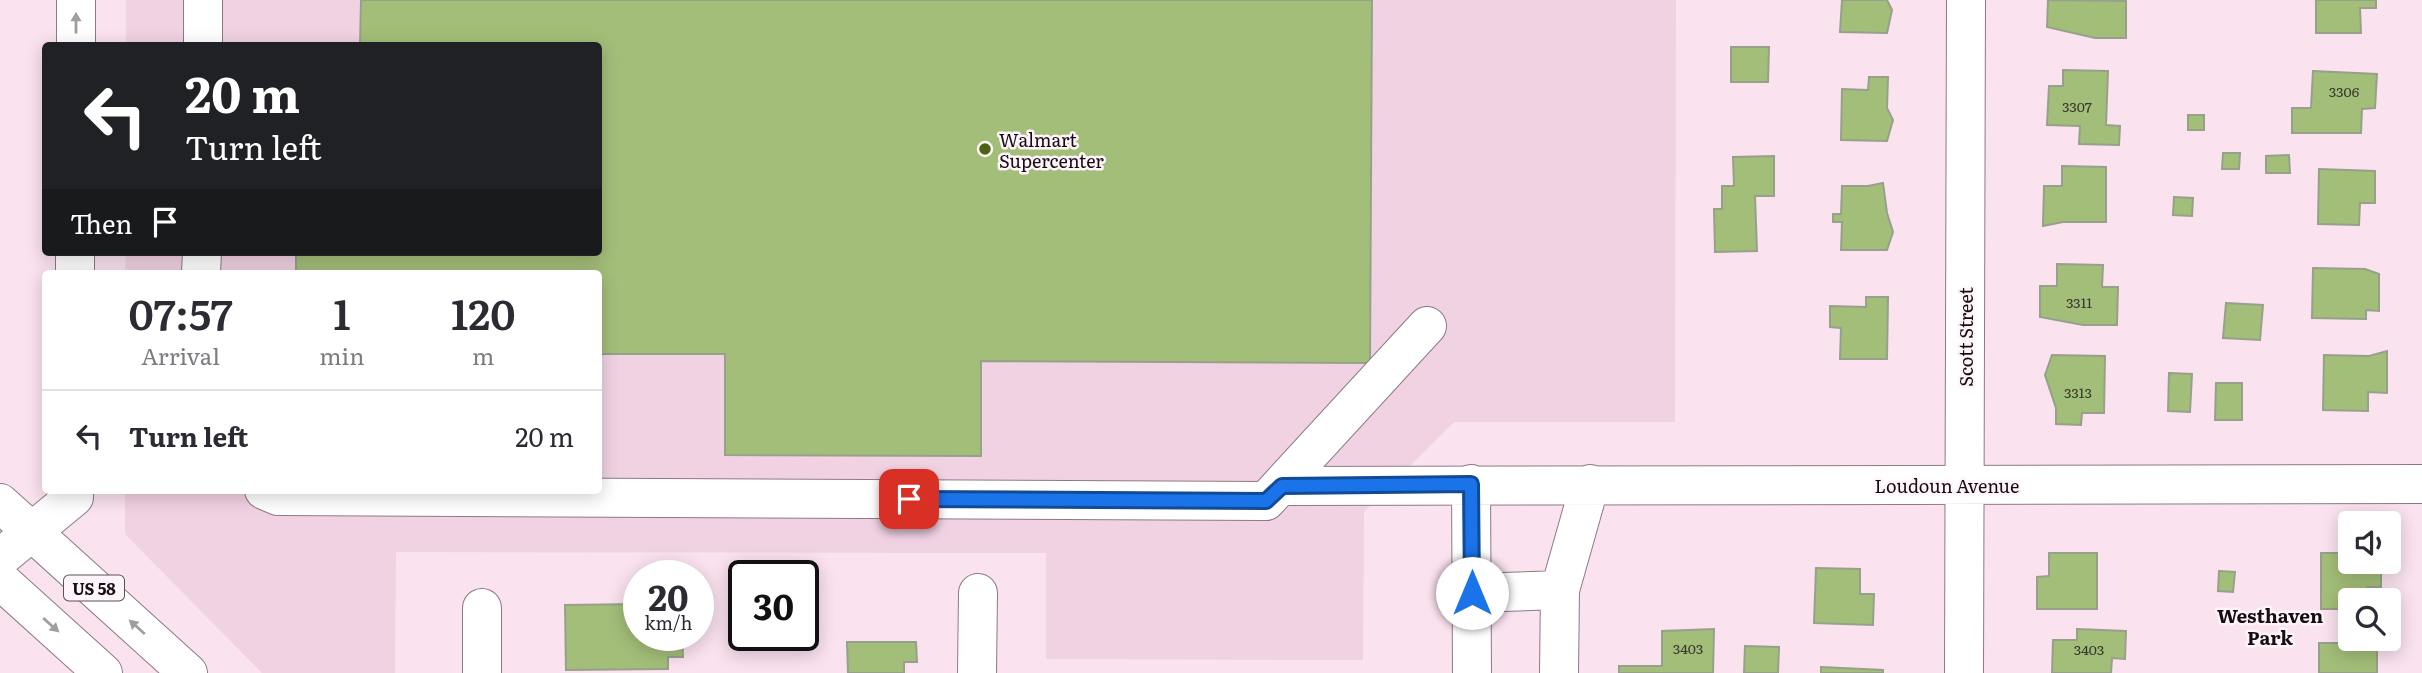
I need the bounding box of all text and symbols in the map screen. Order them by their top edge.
one-way arrow [70,12,82,34]
text: 20 m [185,55,300,128]
icon: left [70,70,161,161]
house number: 3306 [2329,81,2360,101]
house number: 3307 [2062,96,2092,116]
text: Turn left [185,122,322,170]
place label: Walmart Supercenter [999,126,1104,174]
marker: Walmart Supercenter [977,141,993,157]
text: Then [70,203,132,242]
icon: arrive [146,203,184,241]
text: 07:57 [129,281,233,343]
text: 1 [333,281,351,343]
text: 120 [451,281,515,343]
street label: Scott Street [1952,286,1979,387]
house number: 3311 [2066,292,2092,312]
text: Arrival [141,338,220,372]
text: min [319,338,364,372]
text: m [472,338,494,372]
house number: 3313 [2064,382,2092,402]
text: Turn left [129,416,248,455]
text: 20 m [515,416,574,455]
icon: left [70,417,108,455]
pin [879,469,939,529]
street label: Loudoun Avenue [1875,472,2019,499]
icon: arrive [890,480,928,518]
map controls [2338,511,2401,651]
button: sound [2338,511,2401,574]
position arrow [1435,556,1509,630]
speed limit sign: 30 [728,560,819,651]
text: 20 [648,570,689,622]
road number: US 58 [64,576,124,600]
button: search [2338,588,2401,651]
district label: Westhaven Park [2217,601,2323,651]
text: km/h [645,609,692,636]
one-way arrow [42,617,59,633]
one-way arrow [128,619,146,635]
house number: 3403 [1673,638,1703,658]
house number: 3403 [2074,639,2104,659]

